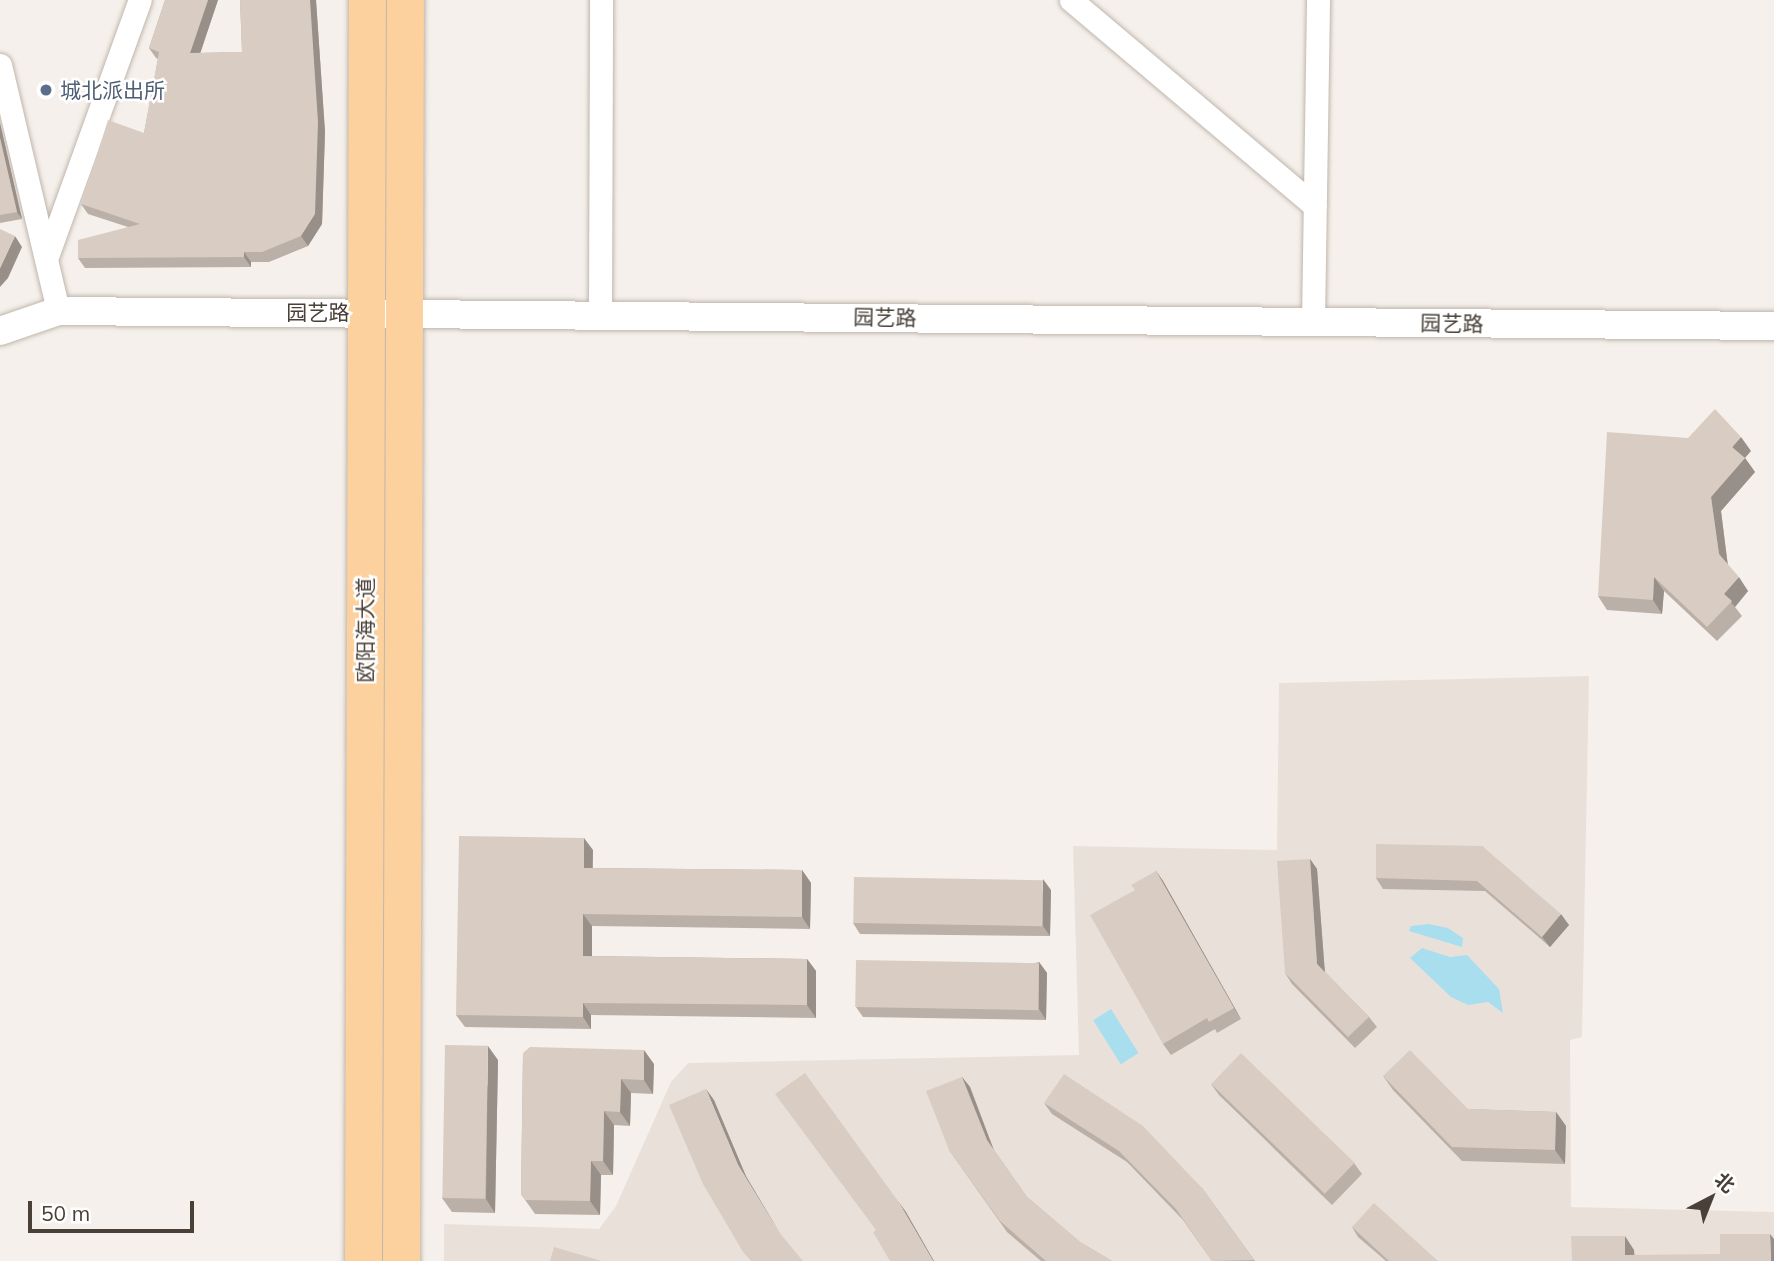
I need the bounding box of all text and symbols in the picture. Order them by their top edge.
place label: 城北派出所 [60,77,165,103]
marker: 城北派出所 [38,82,54,98]
street label: 园艺路 [287,299,349,325]
street label: 园艺路 [853,304,917,330]
street label: 园艺路 [1420,310,1484,336]
street label: 欧阳海大道 [352,578,378,682]
north arrow [1676,1163,1746,1233]
text: 北 [1710,1167,1740,1198]
scale bar [32,1188,198,1232]
text: 50 m [41,1200,90,1226]

